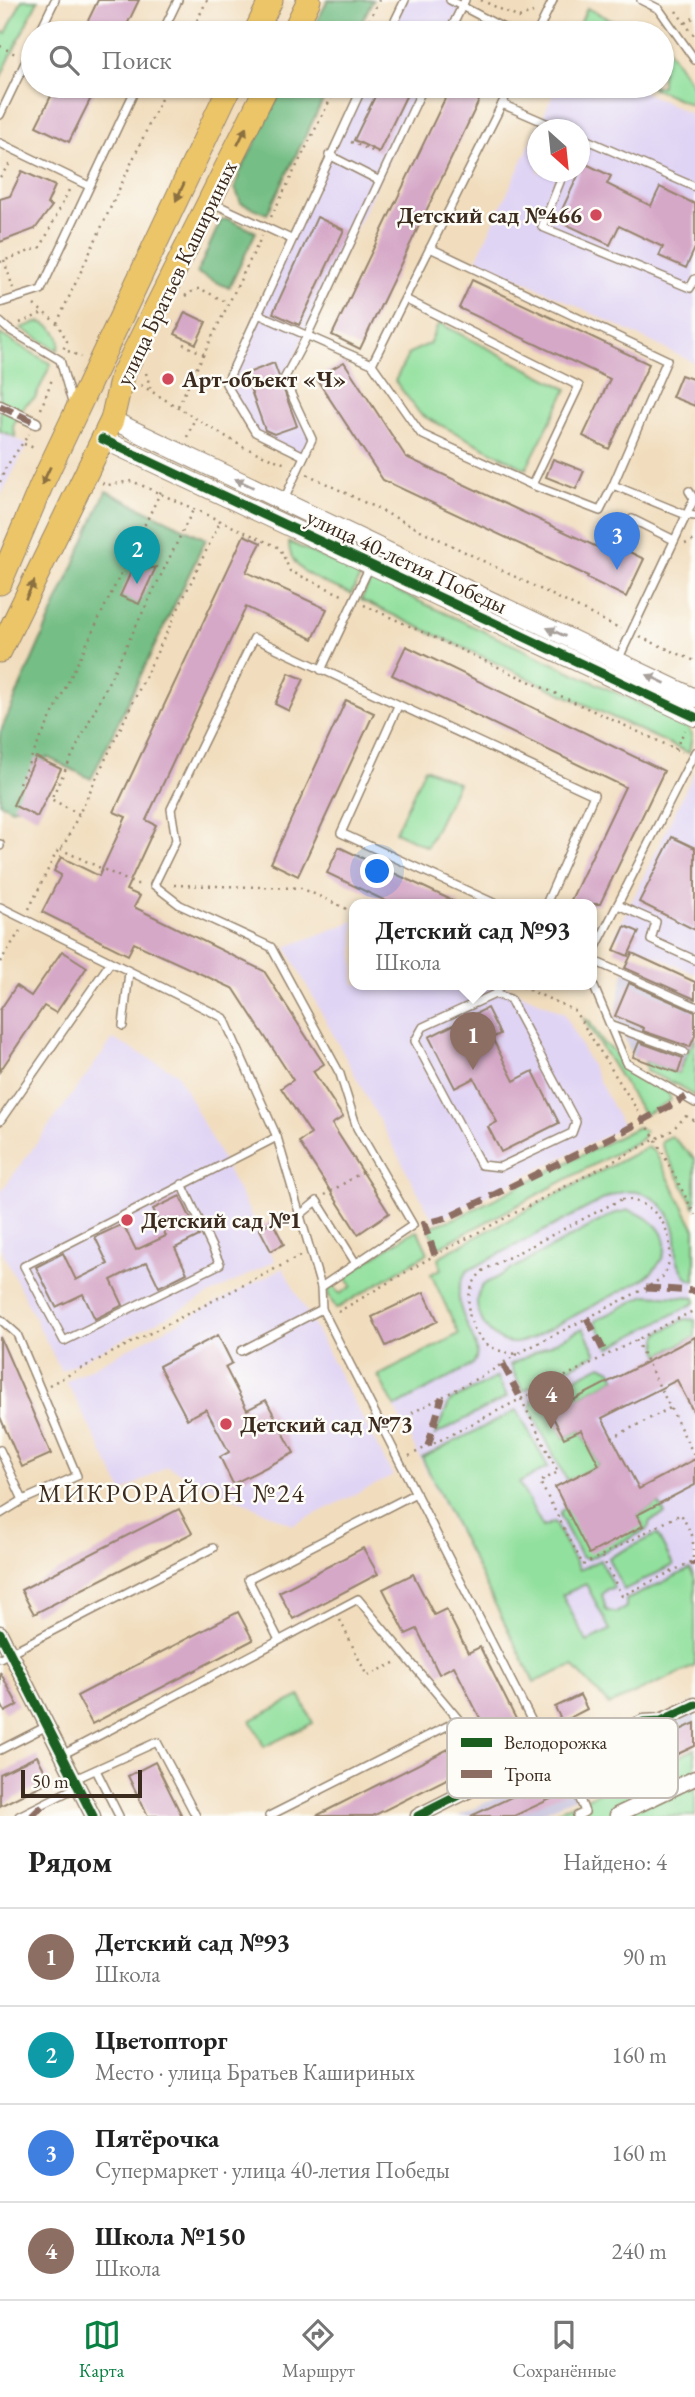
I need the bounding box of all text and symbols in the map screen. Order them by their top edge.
search box [21,21,674,98]
icon: search [45,41,83,79]
text: Поиск [101,43,172,77]
north arrow [527,119,590,182]
one-way arrow [236,126,247,146]
street label: улица Братьев Кашириных [108,155,244,391]
one-way arrow [174,182,186,202]
place label: Детский сад №466 [397,200,582,230]
marker: Детский сад №466 [588,207,604,223]
place label: Арт-объект «Ч» [181,364,346,394]
marker: Арт-объект «Ч» [160,371,176,387]
one-way arrow [40,466,52,486]
one-way arrow [234,478,254,489]
street label: улица 40-летия Победы [302,501,512,621]
pin: 3 [594,512,640,570]
pin: 2 [114,526,160,584]
one-way arrow [24,580,35,600]
one-way arrow [546,626,566,637]
one-way arrow [646,674,666,685]
your location [360,854,394,888]
popup [349,899,597,990]
text: Детский сад №93 [375,913,571,947]
text: Школа [375,947,441,977]
pin: 1 [450,1012,496,1070]
place label: Детский сад №1 [141,1205,302,1235]
marker: Детский сад №1 [119,1212,135,1228]
pin: 4 [528,1371,574,1429]
place label: Детский сад №73 [240,1409,413,1439]
marker: Детский сад №73 [218,1416,234,1432]
district label: МИКРОРАЙОН №24 [38,1476,306,1510]
legend [447,1718,678,1798]
text: Велодорожка [504,1730,608,1755]
text: Тропа [504,1762,552,1787]
scale bar [21,1767,142,1799]
text: 50 m [32,1769,69,1794]
text: Рядом [28,1842,112,1881]
text: Найдено: 4 [563,1847,667,1877]
text: Детский сад №93 [95,1925,290,1959]
text: 1 [45,1942,57,1972]
text: 90 m [622,1942,667,1972]
text: Школа [95,1959,160,1989]
text: Цветопторг [95,2023,228,2057]
text: 2 [45,2040,57,2070]
text: 160 m [611,2040,667,2070]
text: Место · улица Братьев Кашириных [95,2057,415,2087]
text: Пятёрочка [95,2121,219,2155]
text: 3 [45,2138,57,2168]
text: 160 m [611,2138,667,2168]
text: Супермаркет · улица 40-летия Победы [95,2155,450,2185]
text: Школа №150 [95,2219,245,2253]
text: 4 [45,2236,57,2266]
text: 240 m [611,2236,667,2266]
text: Школа [95,2253,160,2283]
tab: Карта [79,2316,124,2383]
tab: Маршрут [282,2316,355,2383]
tab: Сохранённые [513,2316,616,2383]

